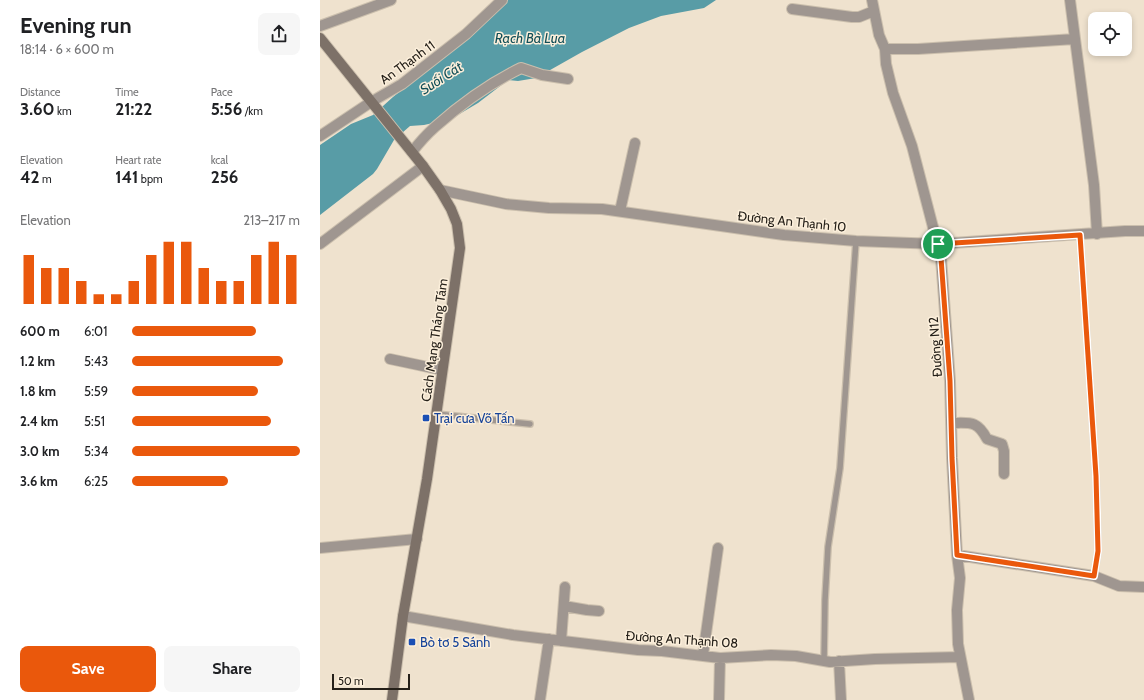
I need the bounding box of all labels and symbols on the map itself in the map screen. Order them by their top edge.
water label: Rạch Bà Lụa [495,29,565,47]
street label: An Thạnh 11 [376,37,438,87]
water label: Suối Cát [416,57,466,98]
street label: Đường An Thạnh 10 [737,207,847,235]
pin [921,227,955,261]
street label: Cách Mạng Tháng Tám [417,277,451,403]
street label: Đường N12 [925,316,945,378]
place label: Trại cưa Võ Tấn [434,410,514,426]
marker: Trại cưa Võ Tấn [421,413,431,423]
street label: Đường An Thạnh 08 [625,627,739,651]
place label: Bò tơ 5 Sánh [420,634,490,650]
marker: Bò tơ 5 Sánh [407,637,417,647]
scale bar [332,672,410,691]

